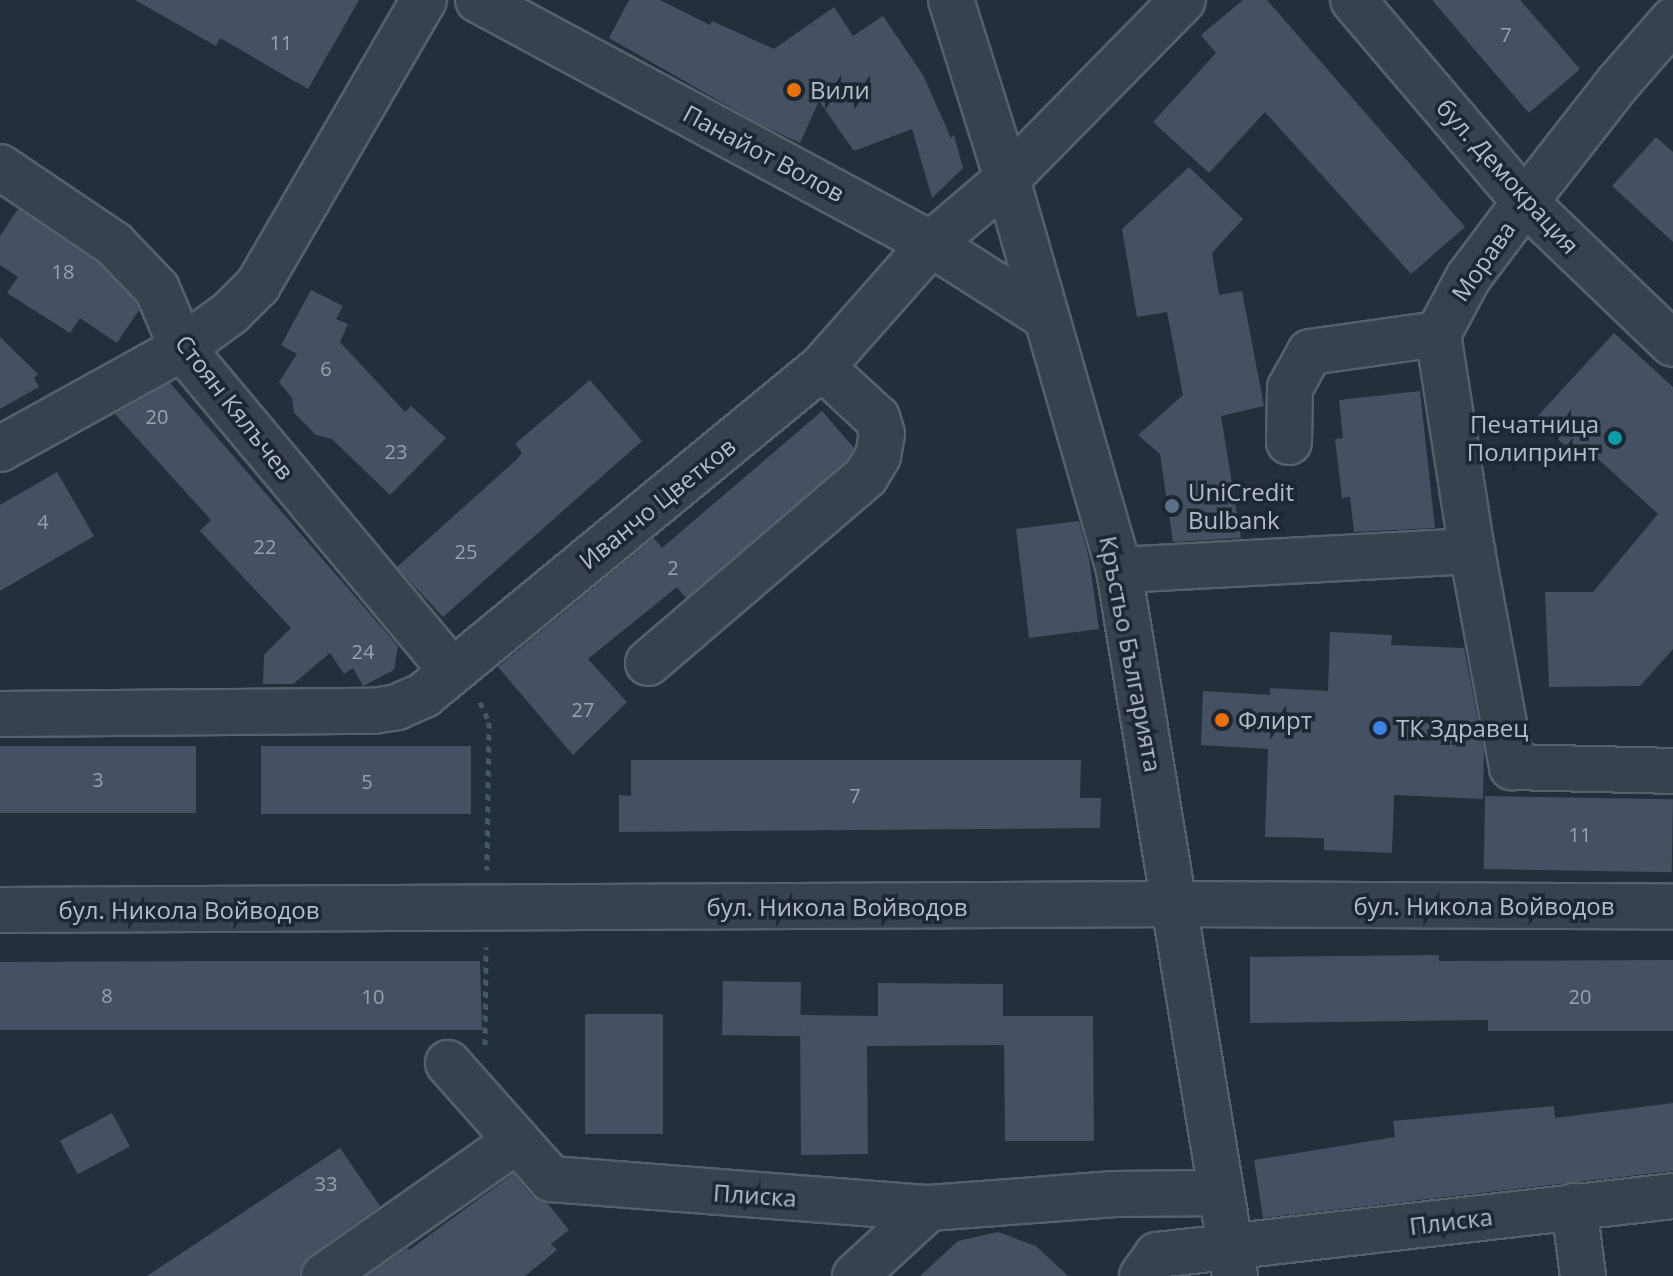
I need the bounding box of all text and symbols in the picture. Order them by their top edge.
house number: 7 [1500,22,1512,46]
house number: 11 [270,30,292,54]
place label: Вили [810,76,870,104]
marker: Вили [785,81,803,99]
street label: бул. Демокрация [1431,93,1585,259]
street label: Панайот Волов [678,98,850,208]
street label: Морава [1445,215,1521,307]
house number: 18 [52,259,74,283]
street label: Стоян Кялъчев [170,329,300,485]
house number: 6 [320,356,332,380]
house number: 20 [146,404,168,428]
place label: Печатница Полипринт [1467,410,1599,466]
marker: Печатница Полипринт [1606,429,1624,447]
street label: Иванчо Цветков [573,431,741,575]
house number: 23 [385,439,407,463]
place label: UniCredit Bulbank [1188,478,1294,534]
marker: UniCredit Bulbank [1163,497,1181,515]
house number: 4 [37,509,49,533]
house number: 22 [254,534,276,558]
street label: Кръстьо Българията [1094,534,1168,774]
house number: 25 [455,539,477,563]
house number: 2 [667,555,679,579]
house number: 24 [352,639,374,663]
house number: 27 [572,697,594,721]
place label: Флирт [1238,706,1312,734]
marker: Флирт [1213,711,1231,729]
place label: ТК Здравец [1396,714,1528,742]
marker: ТК Здравец [1371,719,1389,737]
house number: 3 [92,767,104,791]
house number: 5 [361,769,373,793]
house number: 7 [849,783,861,807]
house number: 11 [1569,822,1591,846]
street label: бул. Никола Войводов [1353,892,1615,920]
street label: бул. Никола Войводов [706,893,968,921]
street label: бул. Никола Войводов [58,896,320,924]
house number: 8 [101,983,113,1007]
house number: 10 [362,984,384,1008]
house number: 20 [1569,984,1591,1008]
house number: 33 [315,1171,337,1195]
street label: Плиска [712,1178,798,1212]
street label: Плиска [1408,1202,1494,1240]

